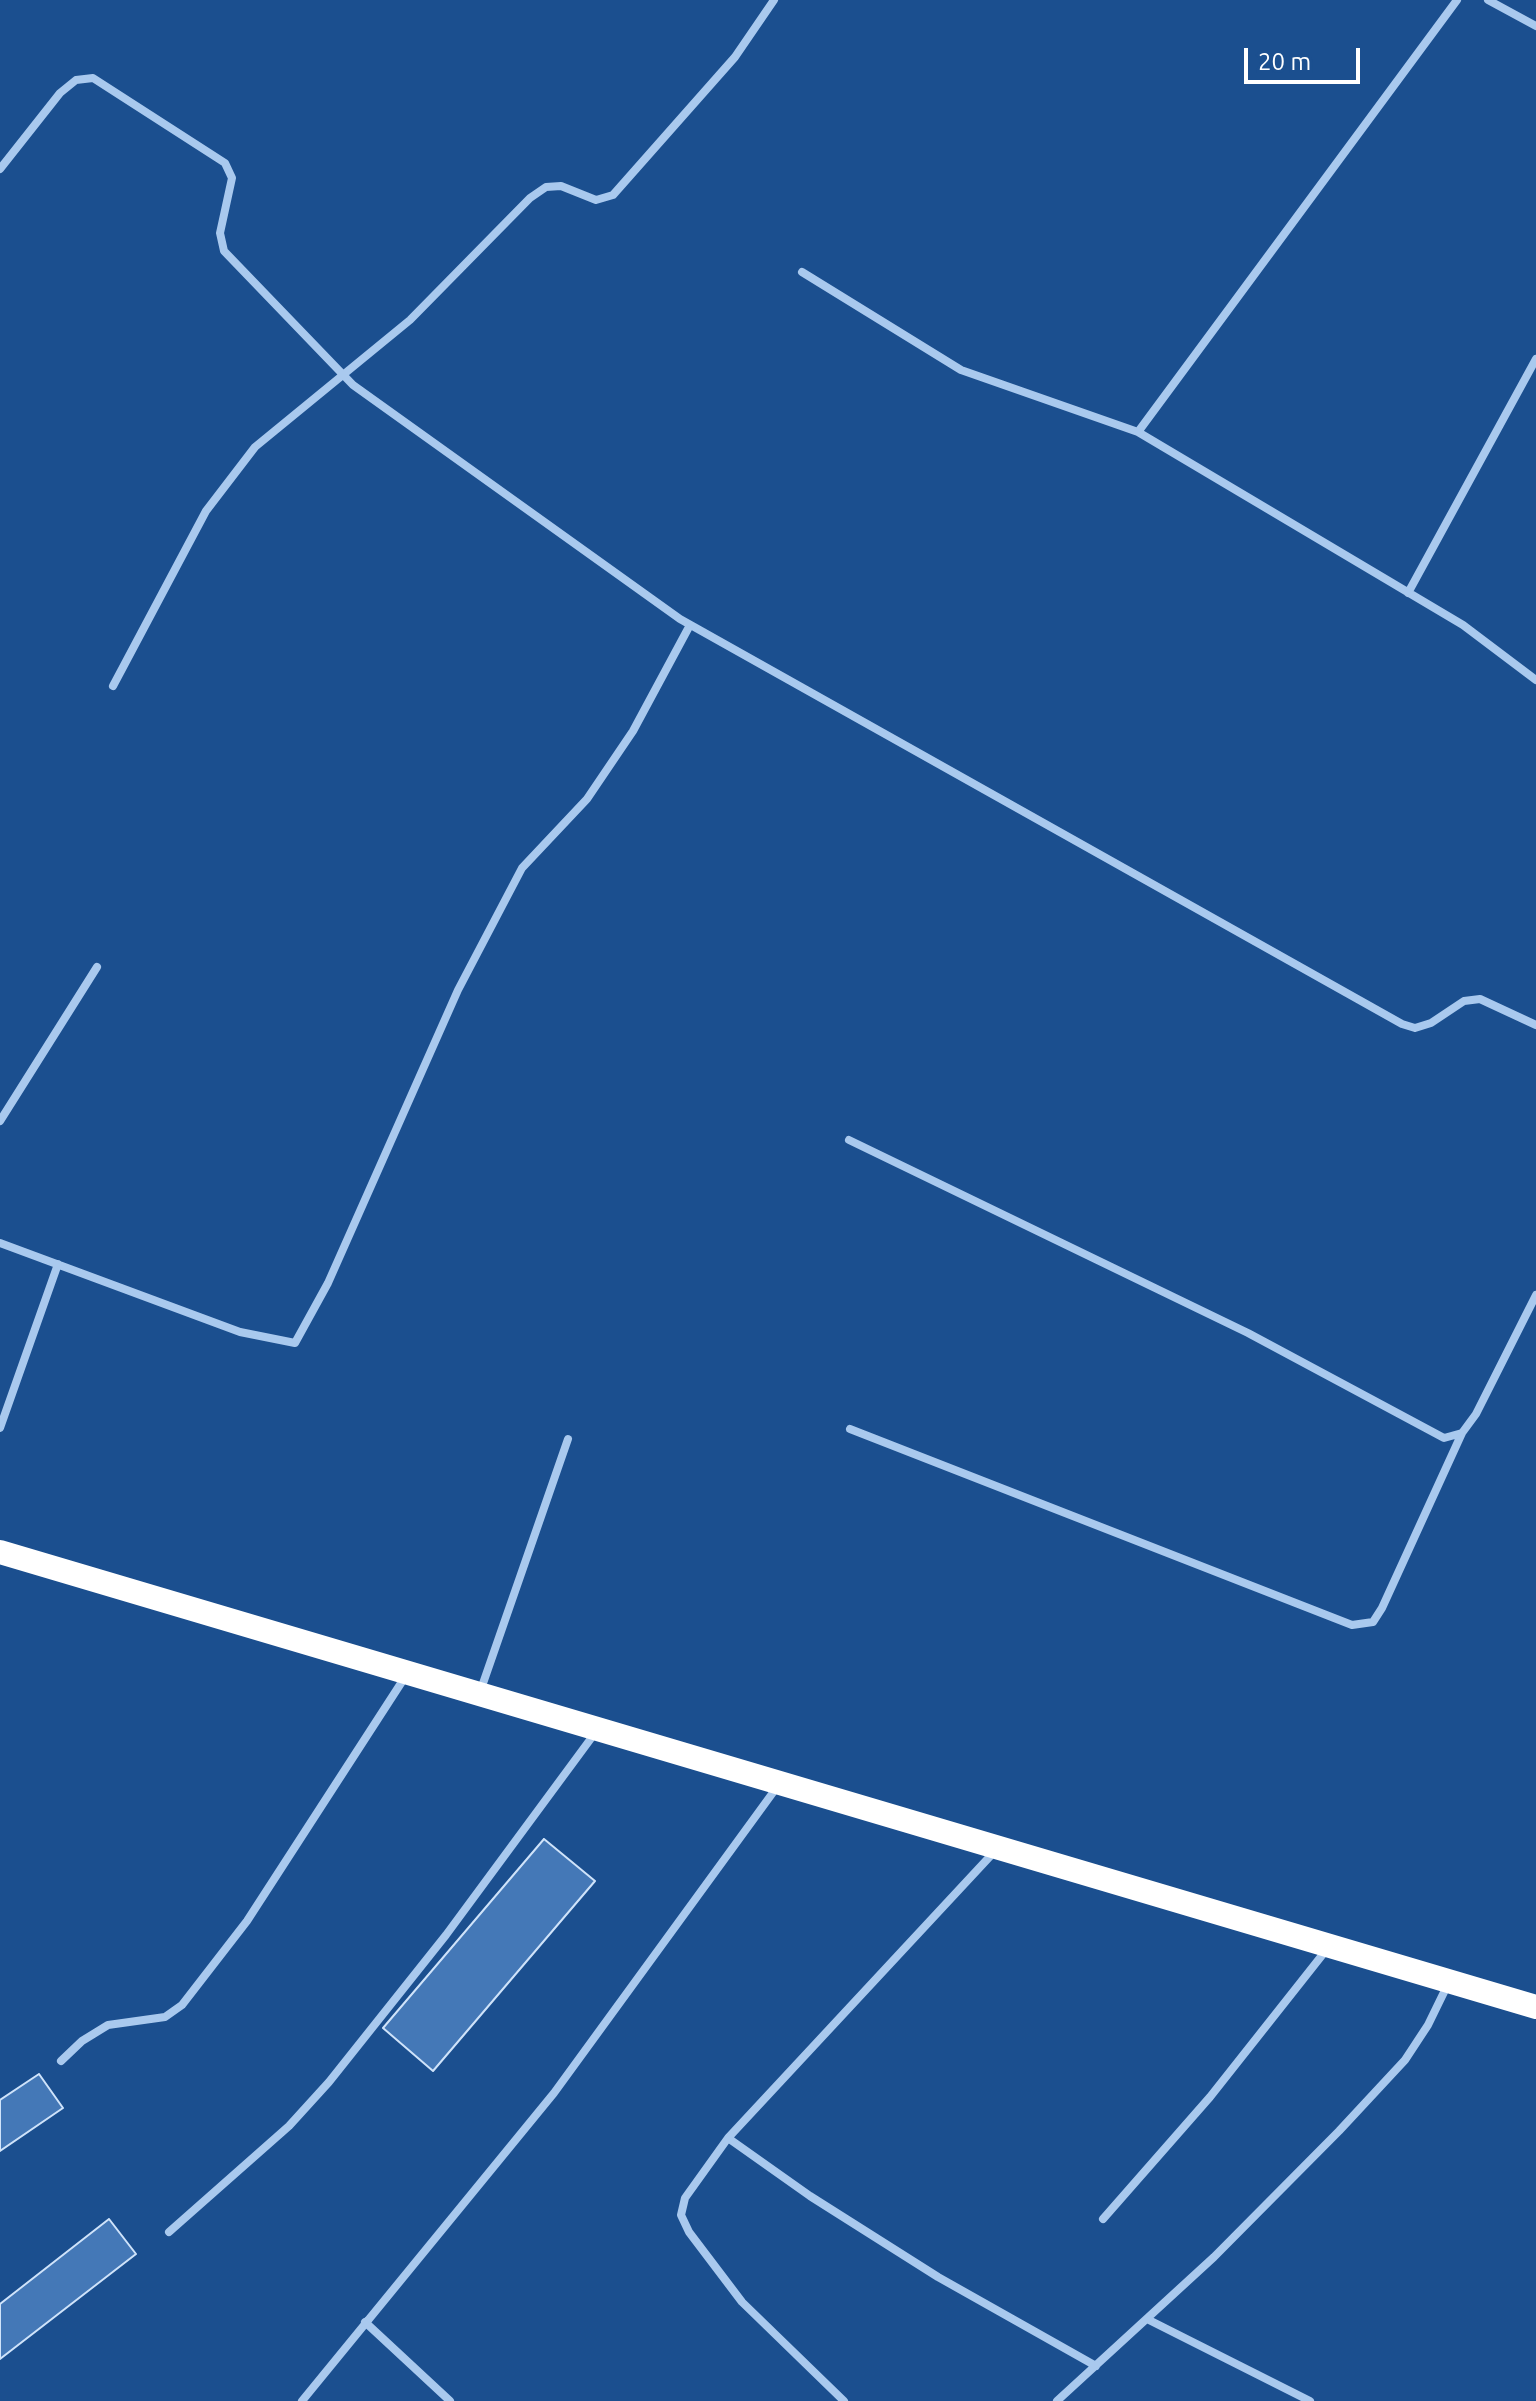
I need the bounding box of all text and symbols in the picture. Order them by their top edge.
scale bar [1248,32,1364,82]
text: 20 m [1258,48,1311,75]

